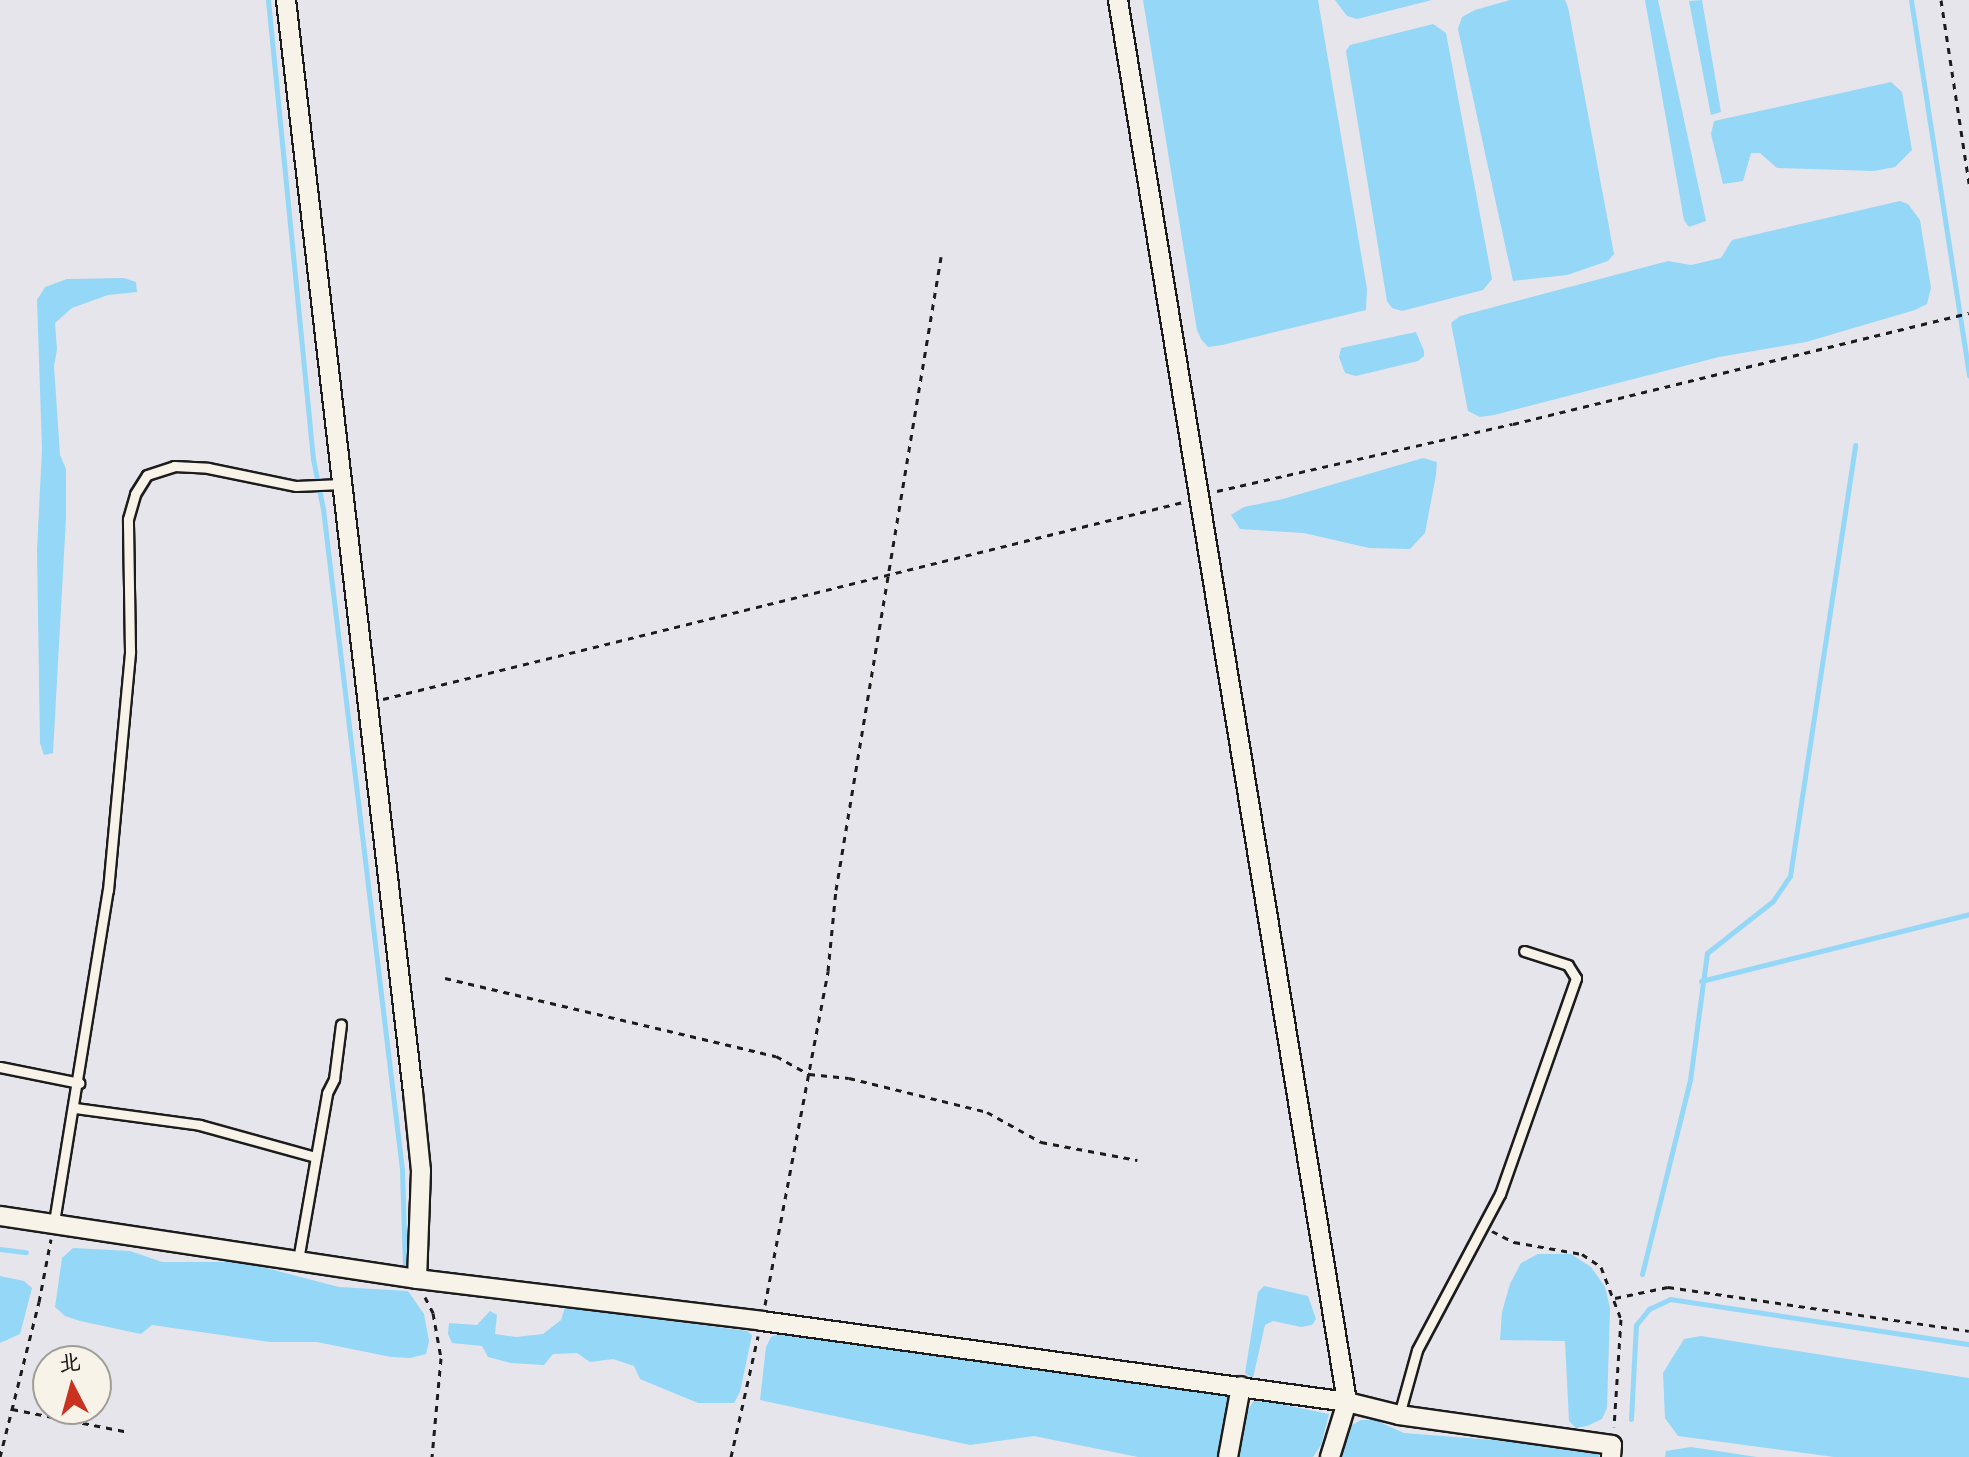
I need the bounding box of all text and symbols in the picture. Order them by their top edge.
north arrow [32,1345,112,1425]
text: 北 [57,1347,82,1378]

